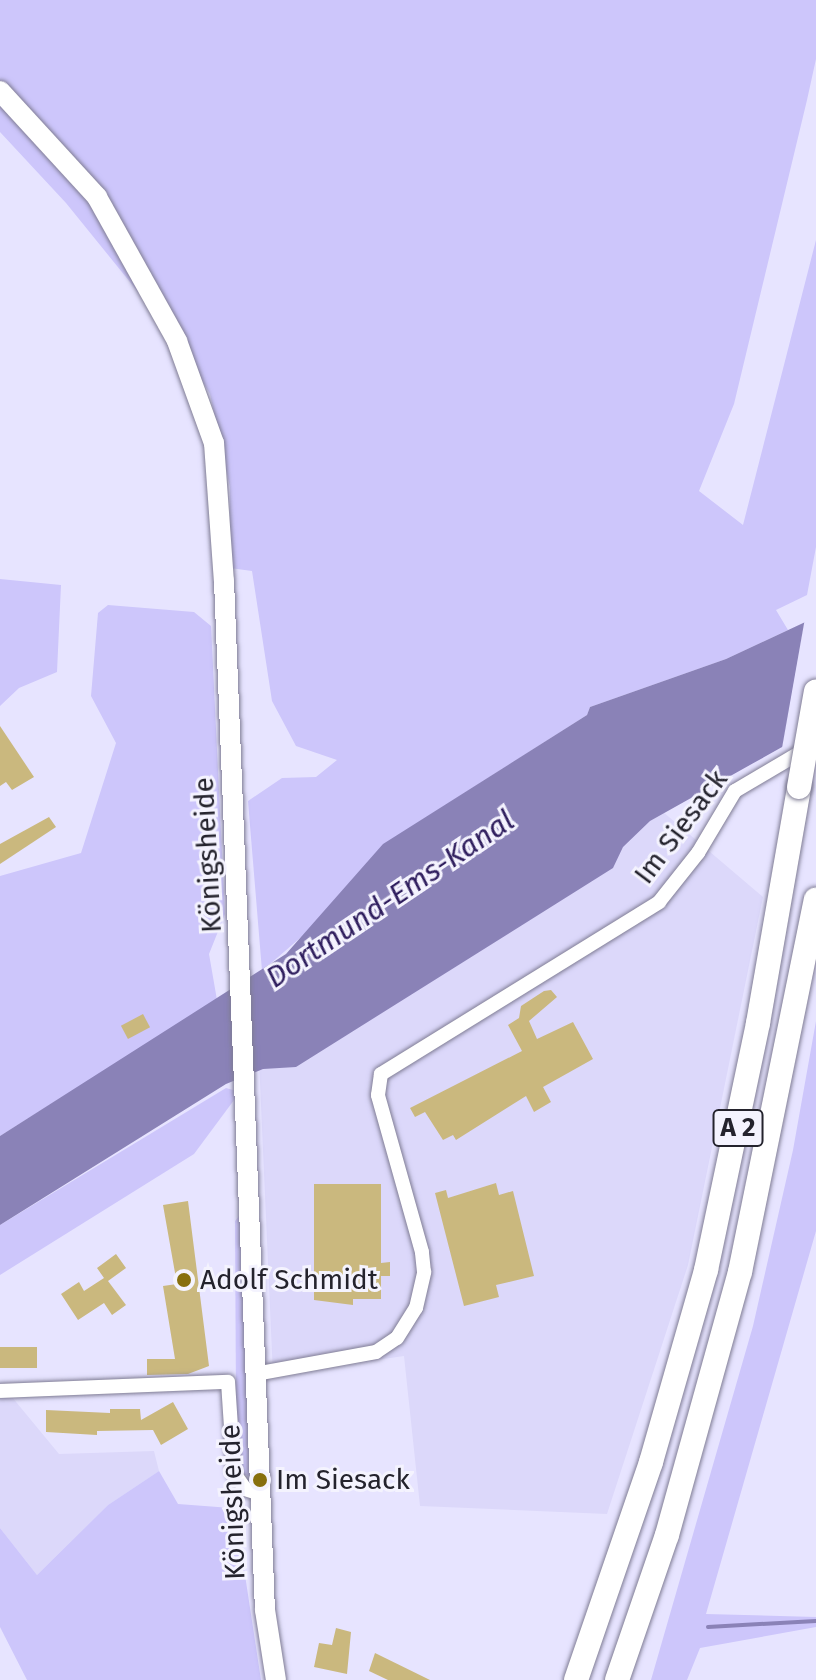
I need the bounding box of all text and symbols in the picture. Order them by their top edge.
street label: Im Siesack [627,763,735,891]
street label: Königsheide [187,776,229,934]
water label: Dortmund-Ems-Kanal [259,802,521,996]
road number: A 2 [712,1106,764,1150]
place label: Adolf Schmidt [200,1263,378,1297]
marker: Adolf Schmidt [175,1271,193,1289]
street label: Königsheide [213,1424,253,1580]
place label: Im Siesack [276,1463,410,1497]
marker: Im Siesack [251,1471,269,1489]

